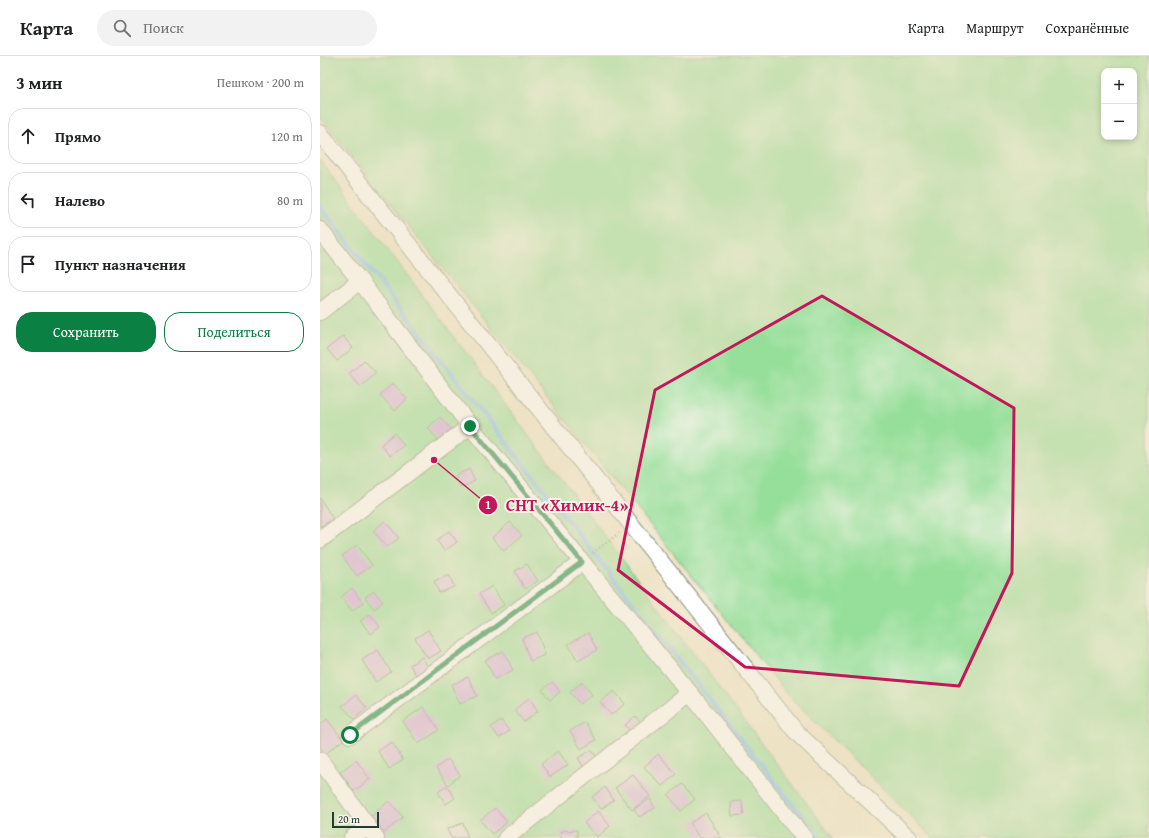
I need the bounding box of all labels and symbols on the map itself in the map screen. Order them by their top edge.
route end [461,417,479,435]
callout: СНТ «Химик-4» [478,491,636,520]
text: СНТ «Химик-4» [506,492,628,517]
text: 1 [485,496,491,513]
route start [341,726,359,744]
scale bar [332,810,379,829]

